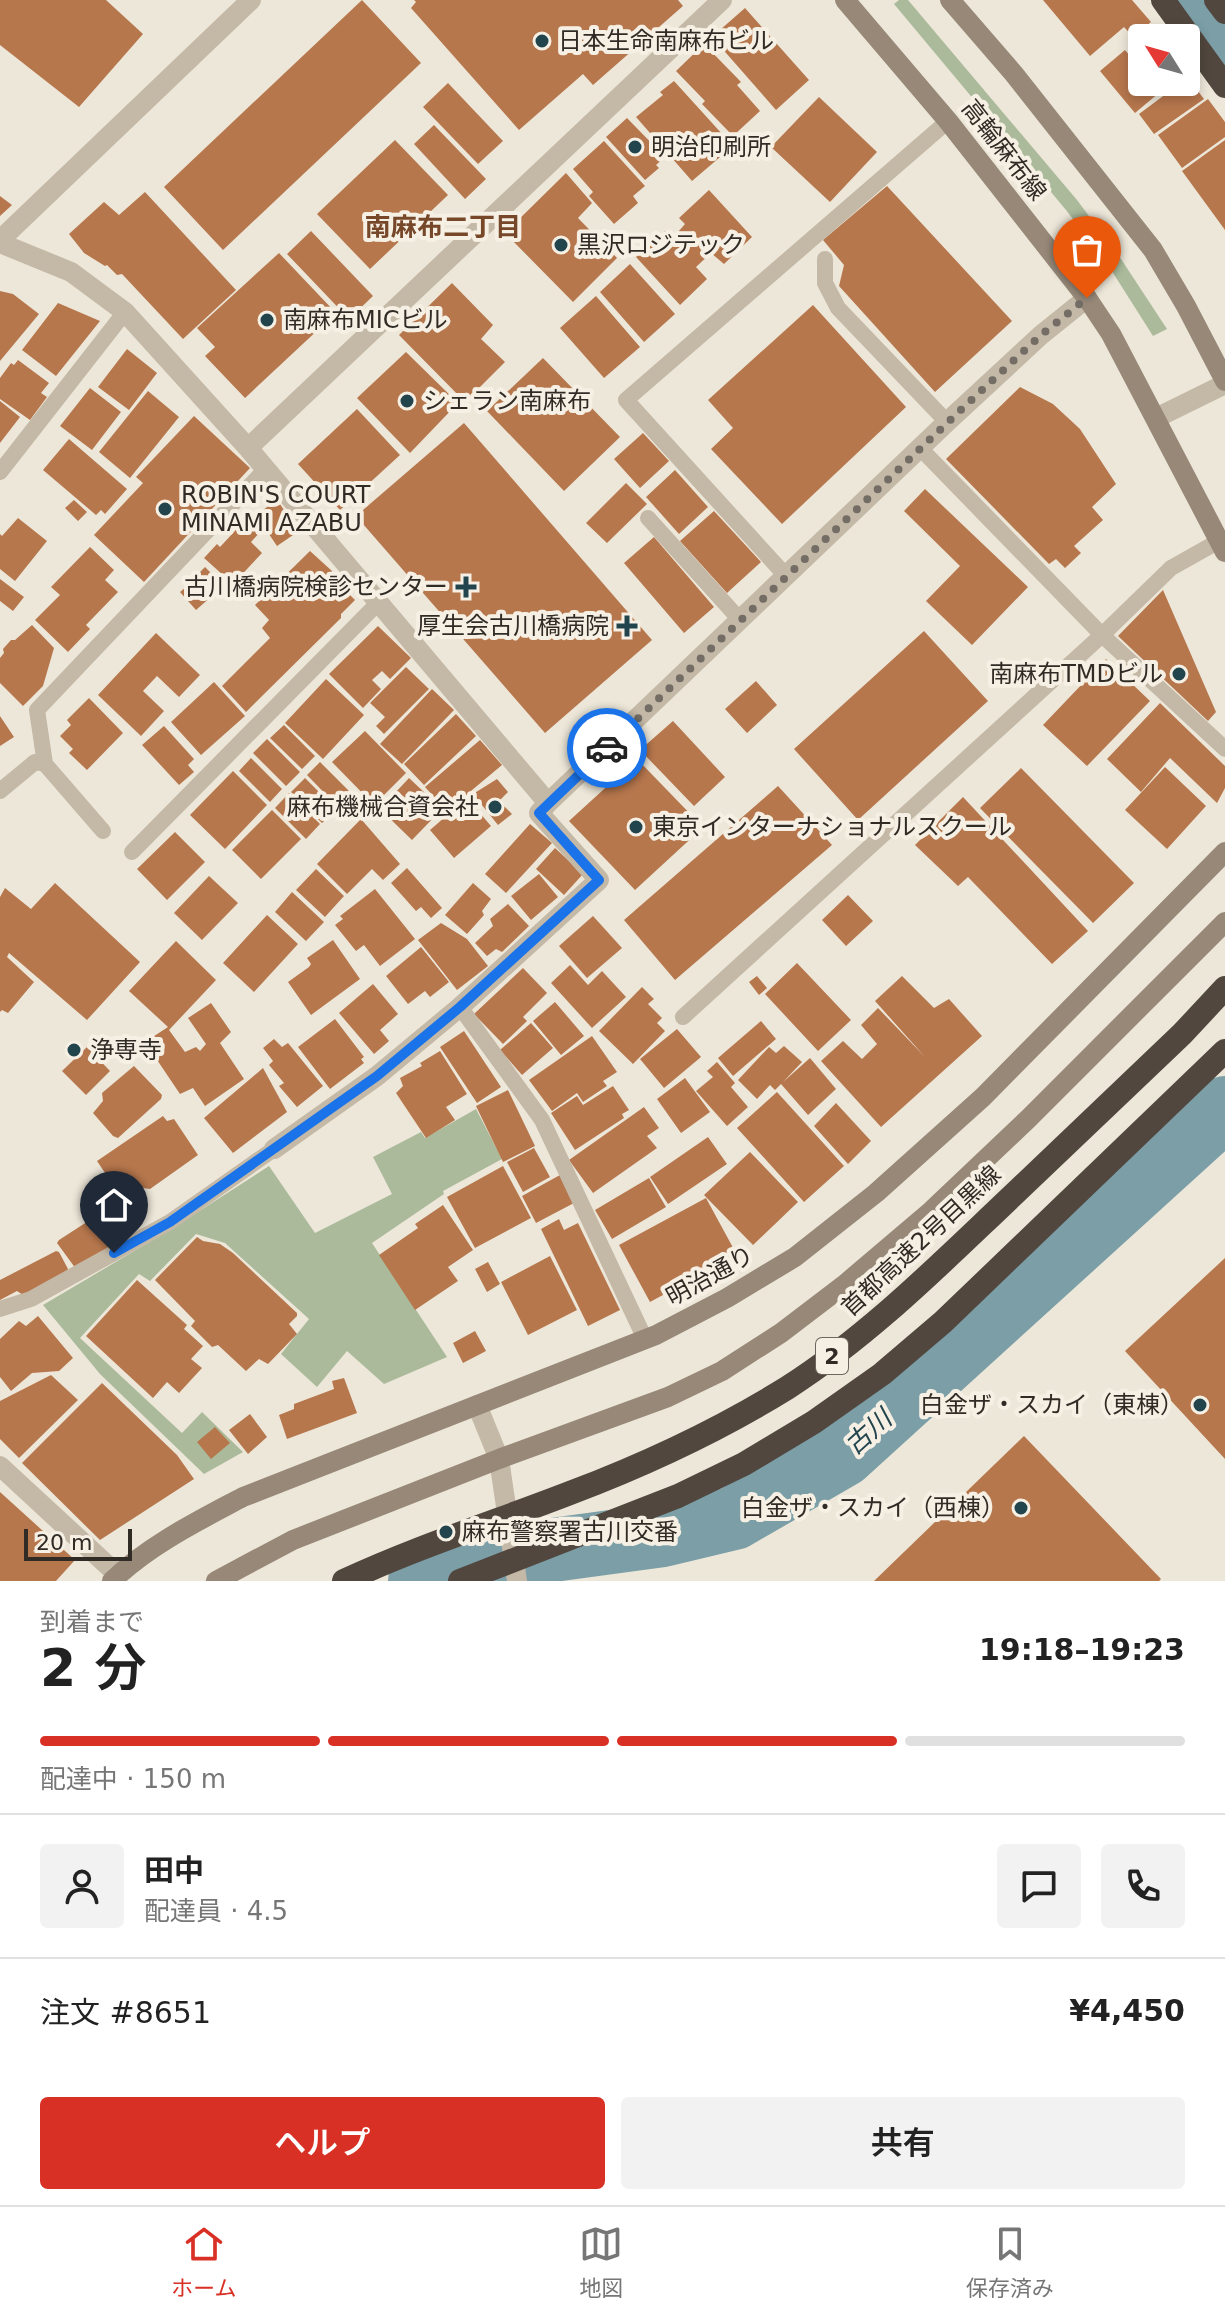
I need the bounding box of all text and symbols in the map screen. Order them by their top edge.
north arrow [1128,24,1200,96]
map controls [1128,24,1200,96]
place label: 日本生命南麻布ビル [558,27,774,55]
marker: 日本生命南麻布ビル [533,32,551,50]
street label: 高輪麻布線 [956,94,1052,206]
place label: 明治印刷所 [651,133,771,161]
marker: 明治印刷所 [626,138,644,156]
district label: 南麻布二丁目 [365,212,521,242]
pin [1053,216,1121,298]
icon: bag [1065,228,1109,272]
place label: 黒沢ロジテック [577,231,745,259]
marker: 黒沢ロジテック [552,236,570,254]
place label: 南麻布MICビル [283,306,448,334]
marker: 南麻布MICビル [258,311,276,329]
place label: シェラン南麻布 [423,387,591,415]
marker: シェラン南麻布 [398,392,416,410]
place label: ROBIN'S COURT MINAMI AZABU [181,481,371,537]
marker: ROBIN'S COURT MINAMI AZABU [156,500,174,518]
place label: 古川橋病院検診センター [184,573,448,601]
marker: 古川橋病院検診センター [455,576,477,598]
place label: 厚生会古川橋病院 [417,612,609,640]
marker: 厚生会古川橋病院 [616,615,638,637]
place label: 南麻布TMDビル [989,660,1163,688]
marker: 南麻布TMDビル [1170,665,1188,683]
courier [567,708,647,788]
icon: car [585,726,629,770]
place label: 麻布機械合資会社 [287,793,479,821]
marker: 麻布機械合資会社 [486,798,504,816]
place label: 東京インターナショナルスクール [652,813,1012,841]
marker: 東京インターナショナルスクール [627,818,645,836]
place label: 浄専寺 [90,1036,162,1064]
marker: 浄専寺 [65,1041,83,1059]
street label: 首都高速2号目黒線 [836,1160,1006,1322]
pin [80,1171,148,1253]
icon: home [92,1183,136,1227]
street label: 明治通り [661,1240,759,1312]
road number: 2 [816,1338,848,1374]
place label: 白金ザ・スカイ（東棟） [920,1391,1184,1419]
marker: 白金ザ・スカイ（東棟） [1191,1396,1209,1414]
water label: 古川 [839,1401,900,1461]
place label: 白金ザ・スカイ（西棟） [741,1494,1005,1522]
marker: 白金ザ・スカイ（西棟） [1012,1499,1030,1517]
place label: 麻布警察署古川交番 [462,1518,678,1546]
marker: 麻布警察署古川交番 [437,1523,455,1541]
scale bar [24,1525,132,1561]
text: 20 m [36,1530,92,1555]
text: 到着まで [40,1607,144,1637]
text: 19:18–19:23 [979,1632,1185,1667]
text: 2 分 [40,1638,146,1698]
text: 配達中 · 150 m [40,1764,226,1794]
button: person [40,1844,124,1928]
button: chat [997,1844,1081,1928]
button: phone [1101,1844,1185,1928]
text: 田中 [144,1853,204,1888]
text: 配達員 · 4.5 [144,1896,288,1926]
text: ¥4,450 [1069,1993,1185,2028]
text: 注文 #8651 [40,1995,211,2030]
button: ヘルプ [40,2097,605,2189]
button: 共有 [621,2097,1185,2189]
tab: ホーム [171,2222,237,2302]
tab: 地図 [579,2222,623,2302]
tab: 保存済み [966,2222,1054,2302]

